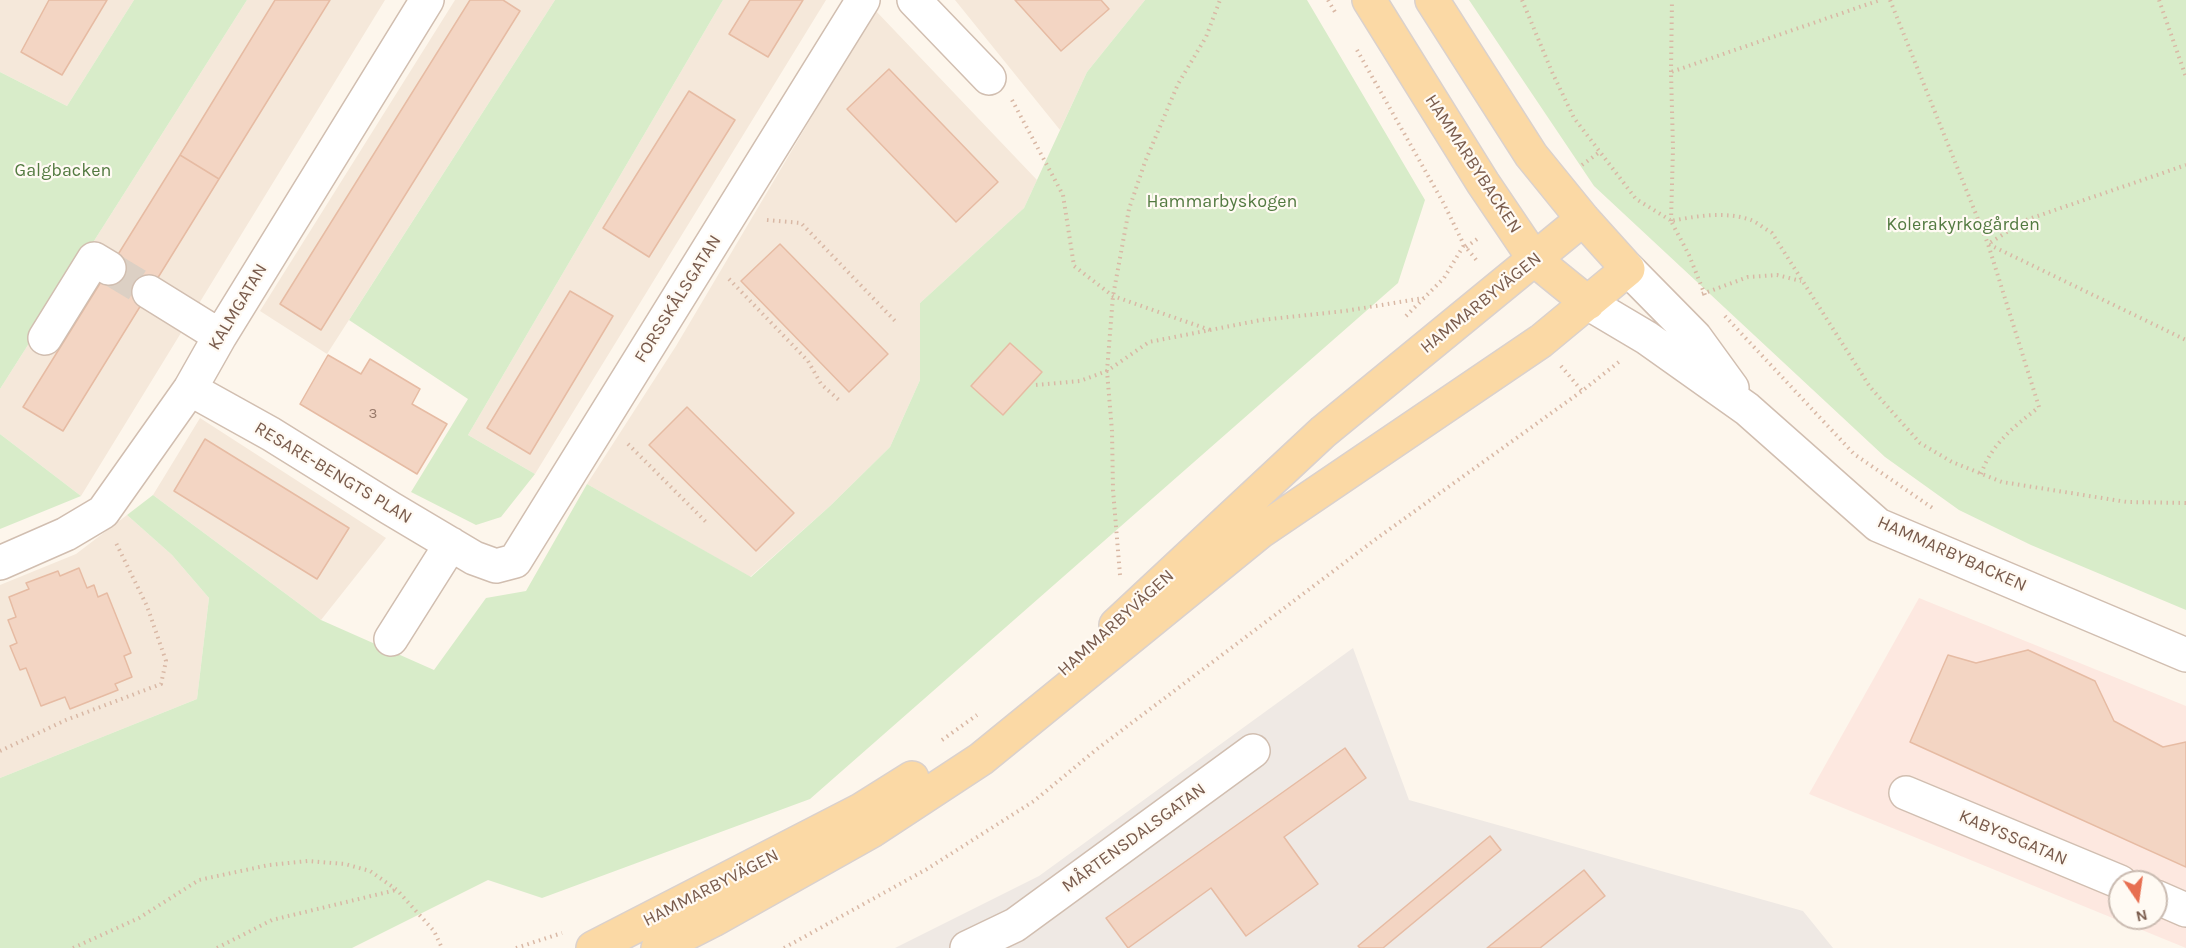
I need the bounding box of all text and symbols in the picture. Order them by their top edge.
street label: HAMMARBYBACKEN [1420,91,1526,237]
park label: Galgbacken [15,160,111,182]
park label: Hammarbyskogen [1147,191,1297,213]
park label: Kolerakyrkogården [1886,214,2040,236]
street label: FORSSKÅLSGATAN [630,231,726,367]
street label: HAMMARBYVÄGEN [1416,248,1546,358]
street label: KALMGATAN [204,260,272,354]
house number: 3 [369,405,377,423]
street label: RESARE-BENGTS PLAN [250,417,416,529]
street label: HAMMARBYBACKEN [1874,511,2030,597]
street label: HAMMARBYVÄGEN [1053,565,1179,681]
street label: MÅRTENSDALSGATAN [1058,779,1210,897]
street label: KABYSSGATAN [1956,805,2070,871]
street label: HAMMARBYVÄGEN [640,845,782,931]
north arrow [2108,870,2168,930]
text: N [2134,906,2149,927]

